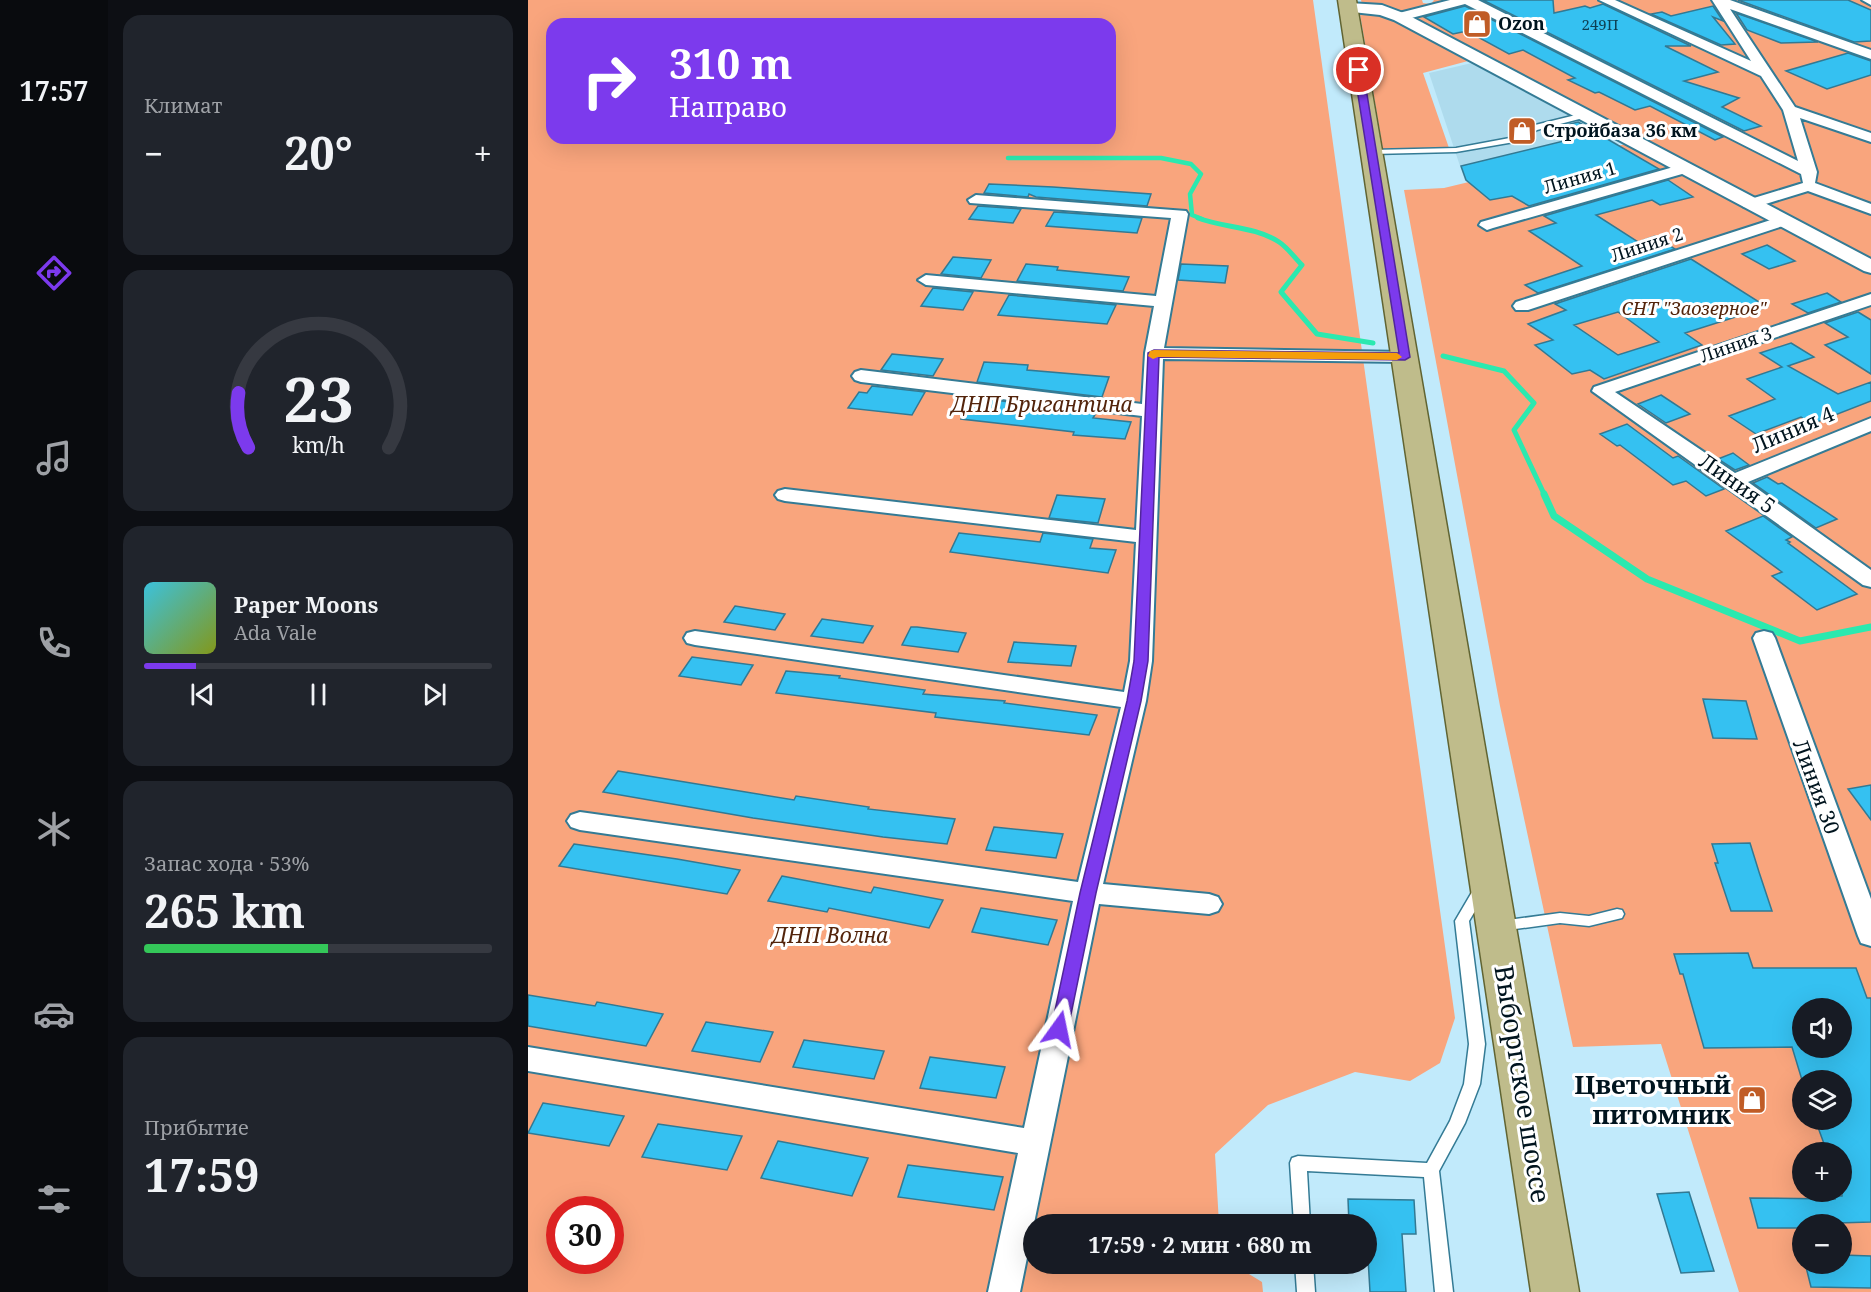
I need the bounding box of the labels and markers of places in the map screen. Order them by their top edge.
shop icon: Ozon [1461,8,1493,40]
place label: Ozon [1498,11,1545,35]
pin [1333,44,1384,95]
shop icon: Стройбаза 36 км [1506,115,1538,147]
place label: Стройбаза 36 км [1543,118,1698,142]
place label: Цветочный питомник [1574,1066,1732,1132]
shop icon: Цветочный питомник [1736,1084,1768,1116]

